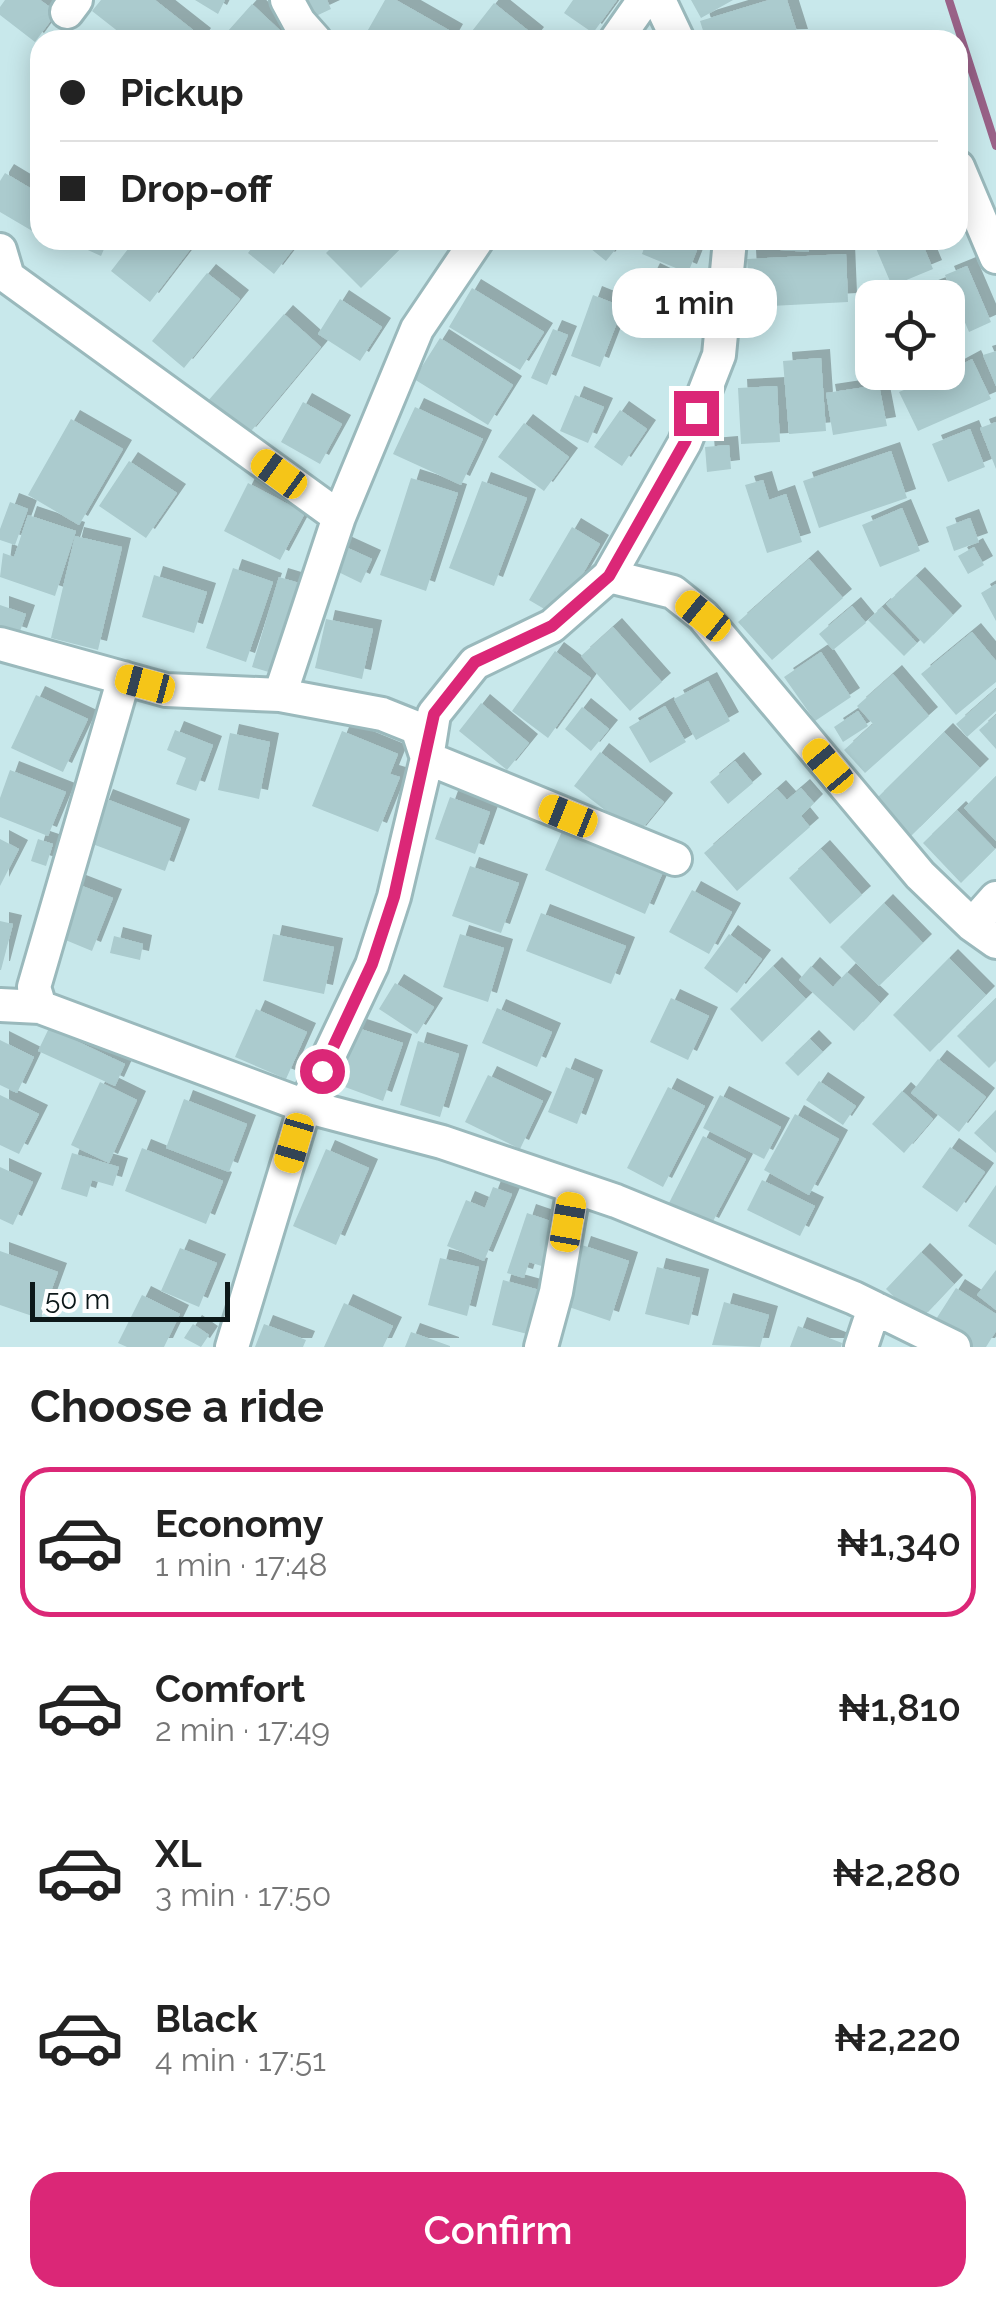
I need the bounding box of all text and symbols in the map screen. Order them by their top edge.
text: Pickup [120,70,244,115]
text: Drop-off [120,166,272,211]
callout: 1 min [614,268,778,338]
map controls [855,280,965,390]
button: locate [855,280,965,390]
text: 1 min [655,284,734,321]
route end [674,391,719,436]
car [246,444,312,504]
car [670,585,736,647]
car [112,662,178,706]
car [797,733,859,799]
car [535,791,601,841]
route start [300,1049,345,1094]
car [271,1110,317,1176]
car [548,1190,588,1254]
scale bar [30,1277,230,1322]
text: 50 m [45,1283,110,1316]
text: Choose a ride [30,1380,324,1433]
icon: car [35,1497,125,1587]
text: Economy [155,1501,324,1546]
text: ₦1,340 [837,1520,961,1565]
text: 1 min · 17:48 [155,1546,327,1583]
icon: car [35,1662,125,1752]
text: Comfort [155,1666,305,1711]
text: ₦1,810 [838,1685,961,1730]
text: 2 min · 17:49 [155,1711,330,1748]
icon: car [35,1827,125,1917]
text: XL [155,1831,202,1876]
text: ₦2,280 [832,1850,961,1895]
text: 3 min · 17:50 [155,1876,331,1913]
icon: car [35,1992,125,2082]
text: Black [155,1996,257,2041]
text: ₦2,220 [834,2015,961,2060]
text: 4 min · 17:51 [155,2041,326,2078]
button: Confirm [30,2172,966,2287]

